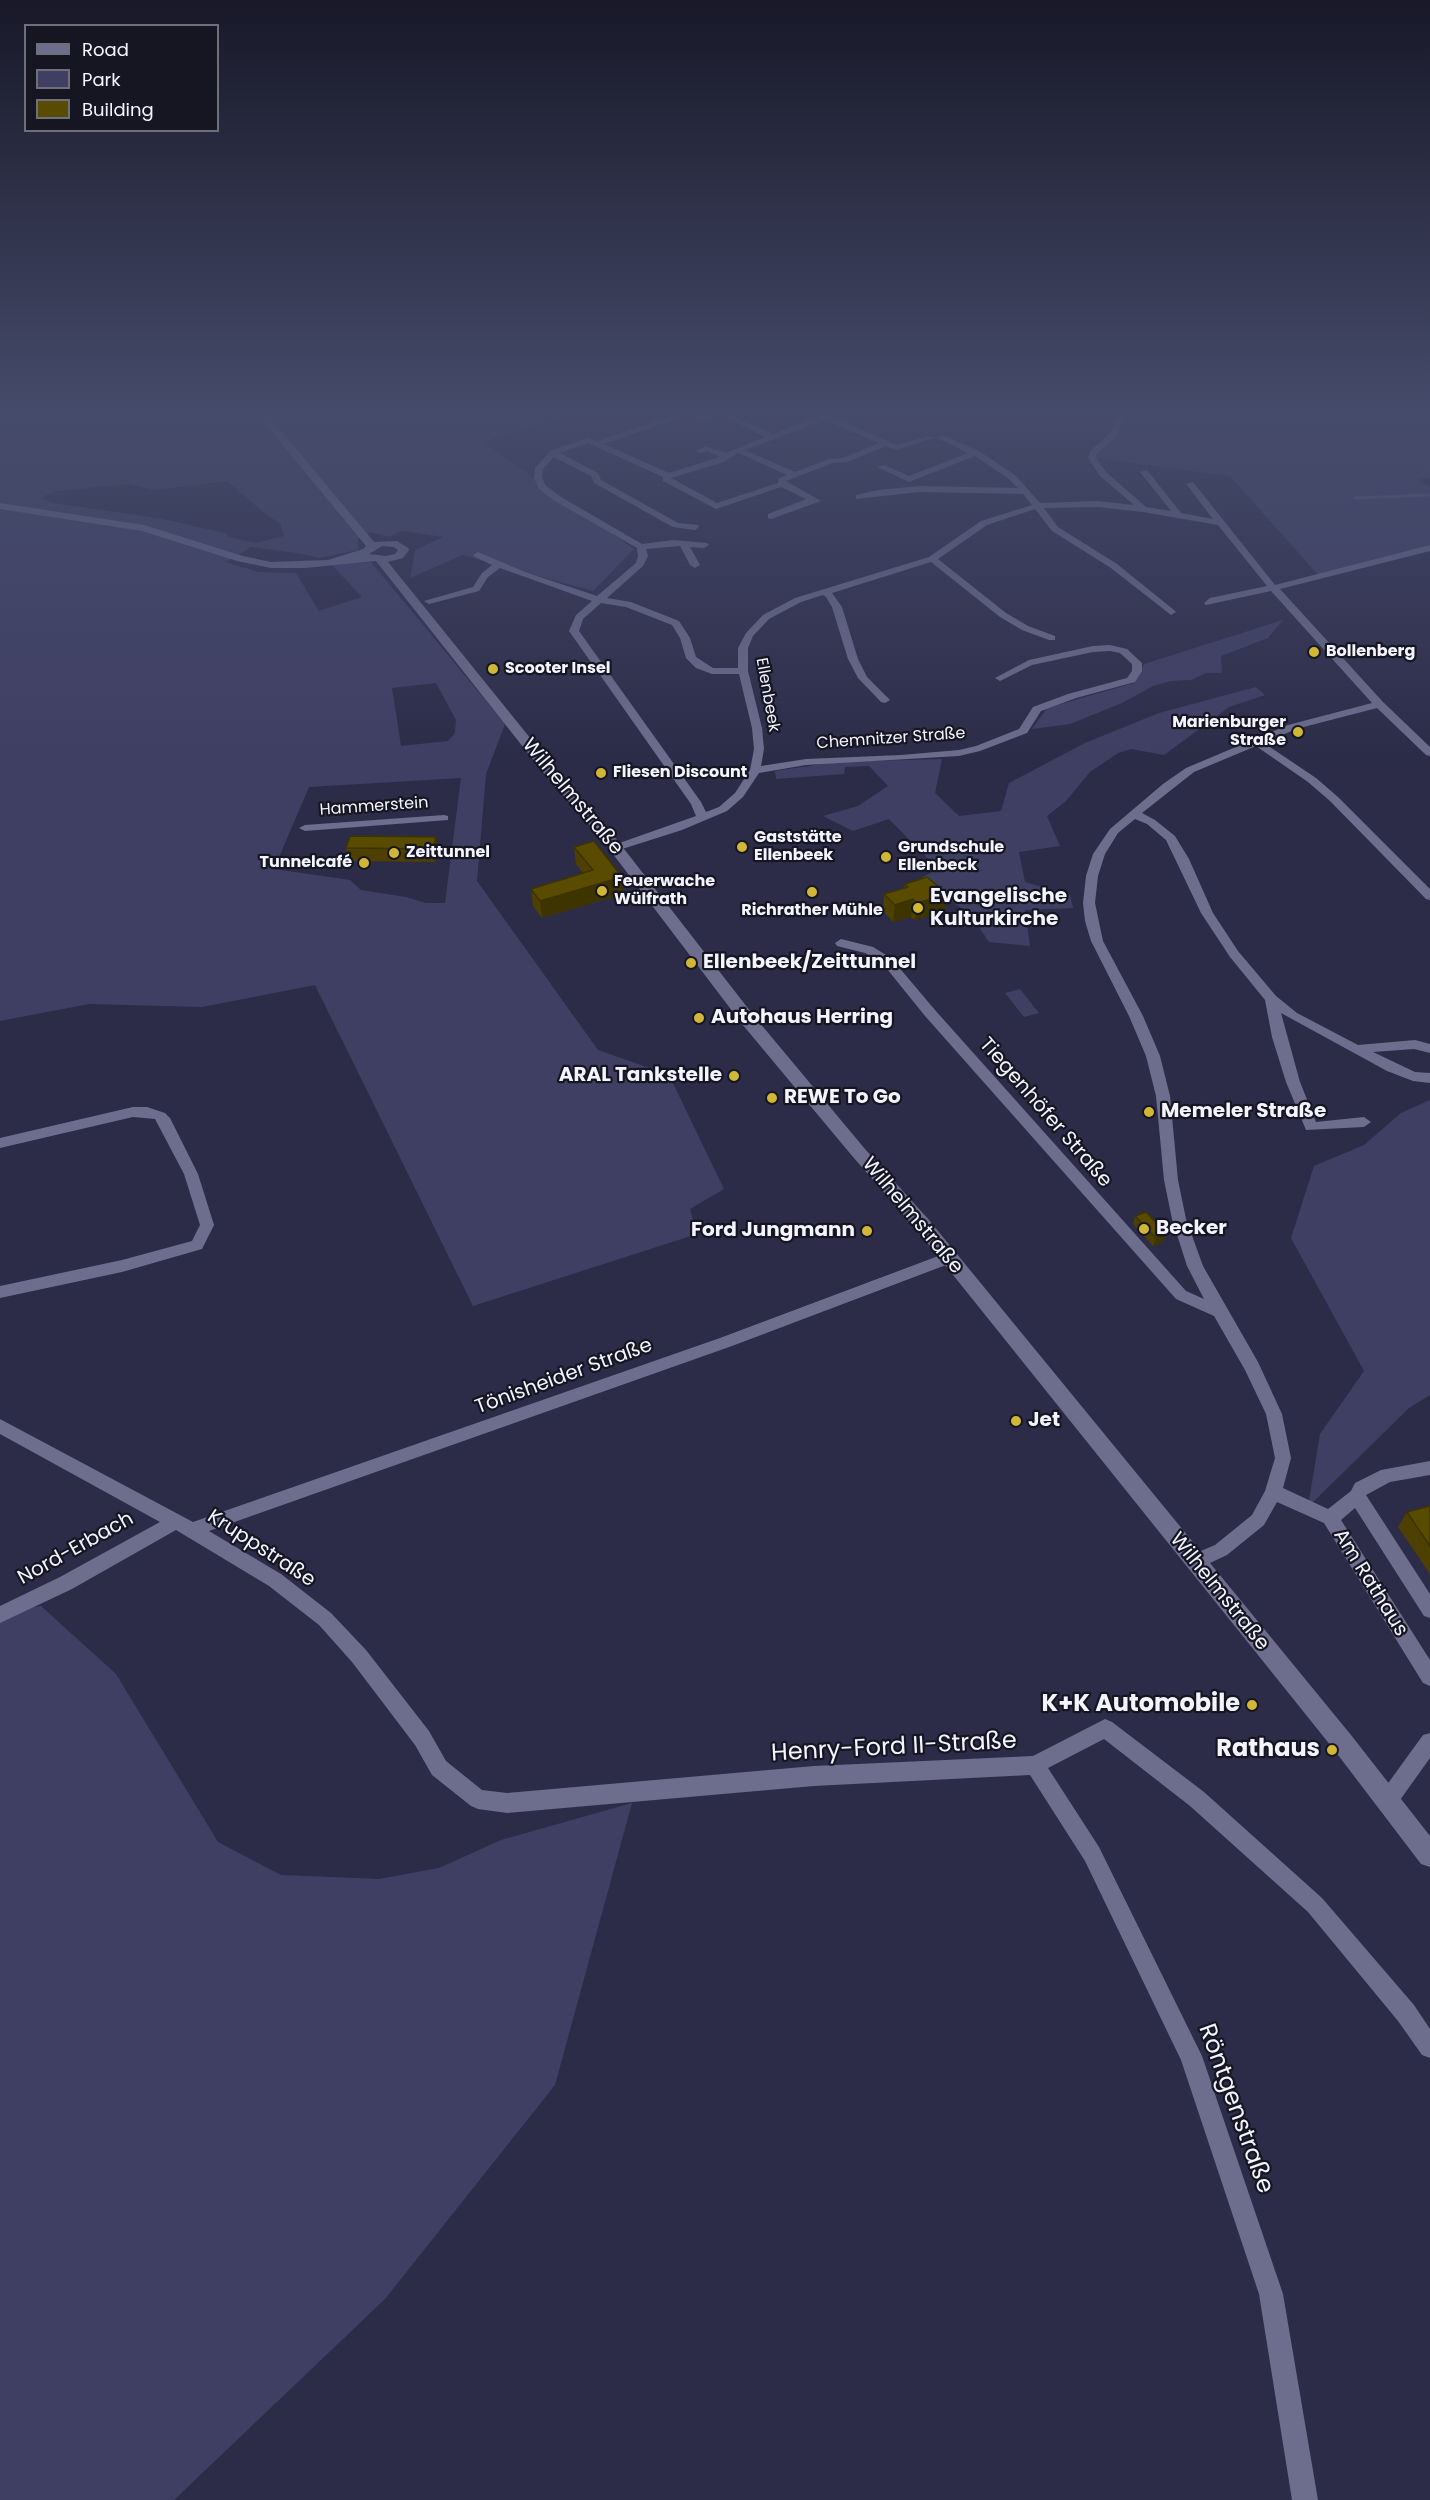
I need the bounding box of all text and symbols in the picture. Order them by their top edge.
legend [24,24,219,132]
text: Road [82,37,129,62]
text: Park [82,67,121,92]
text: Building [82,97,154,122]
place label: Bollenberg [1326,642,1415,662]
marker: Bollenberg [1307,645,1321,659]
street label: Ellenbeek [751,656,783,734]
place label: Scooter Insel [505,659,611,679]
marker: Scooter Insel [486,662,500,676]
place label: Marienburger Straße [1172,713,1286,751]
street label: Chemnitzer Straße [816,724,966,754]
marker: Marienburger Straße [1291,725,1305,739]
street label: Wilhelmstraße [516,734,628,860]
place label: Fliesen Discount [613,763,747,783]
marker: Fliesen Discount [594,766,608,780]
street label: Hammerstein [319,794,429,820]
place label: Gaststätte Ellenbeek [754,828,842,866]
place label: Grundschule Ellenbeck [898,838,1004,876]
marker: Gaststätte Ellenbeek [735,840,749,854]
place label: Zeittunnel [406,843,490,863]
marker: Zeittunnel [387,846,401,860]
marker: Grundschule Ellenbeck [879,850,893,864]
place label: Tunnelcafé [259,853,352,873]
marker: Tunnelcafé [357,856,371,870]
place label: Feuerwache Wülfrath [614,872,715,910]
marker: Feuerwache Wülfrath [595,884,609,898]
marker: Richrather Mühle [805,885,819,899]
place label: Evangelische Kulturkirche [930,885,1067,932]
place label: Richrather Mühle [741,901,883,921]
marker: Evangelische Kulturkirche [911,901,925,915]
place label: Ellenbeek/Zeittunnel [703,951,916,975]
marker: Ellenbeek/Zeittunnel [684,956,698,970]
place label: Autohaus Herring [711,1006,893,1030]
marker: Autohaus Herring [692,1011,706,1025]
street label: Tiegenhöfer Straße [974,1033,1116,1193]
place label: ARAL Tankstelle [559,1064,722,1088]
marker: ARAL Tankstelle [727,1069,741,1083]
place label: REWE To Go [784,1086,901,1110]
marker: REWE To Go [765,1091,779,1105]
place label: Memeler Straße [1161,1100,1326,1124]
marker: Memeler Straße [1142,1105,1156,1119]
street label: Wilhelmstraße [856,1153,968,1279]
place label: Becker [1156,1217,1227,1241]
place label: Ford Jungmann [691,1219,855,1243]
marker: Becker [1137,1222,1151,1236]
marker: Ford Jungmann [860,1224,874,1238]
street label: Tönisheider Straße [472,1334,656,1420]
place label: Jet [1028,1409,1060,1433]
marker: Jet [1009,1414,1023,1428]
street label: Kruppstraße [202,1505,320,1593]
street label: Nord-Erbach [14,1507,138,1591]
street label: Am Rathaus [1328,1525,1412,1641]
street label: Wilhelmstraße [1164,1528,1274,1656]
place label: K+K Automobile [1042,1691,1240,1719]
marker: K+K Automobile [1245,1698,1259,1712]
street label: Henry-Ford II-Straße [770,1727,1018,1769]
place label: Rathaus [1216,1736,1320,1764]
marker: Rathaus [1325,1743,1339,1757]
street label: Röntgenstraße [1191,2020,1279,2198]

